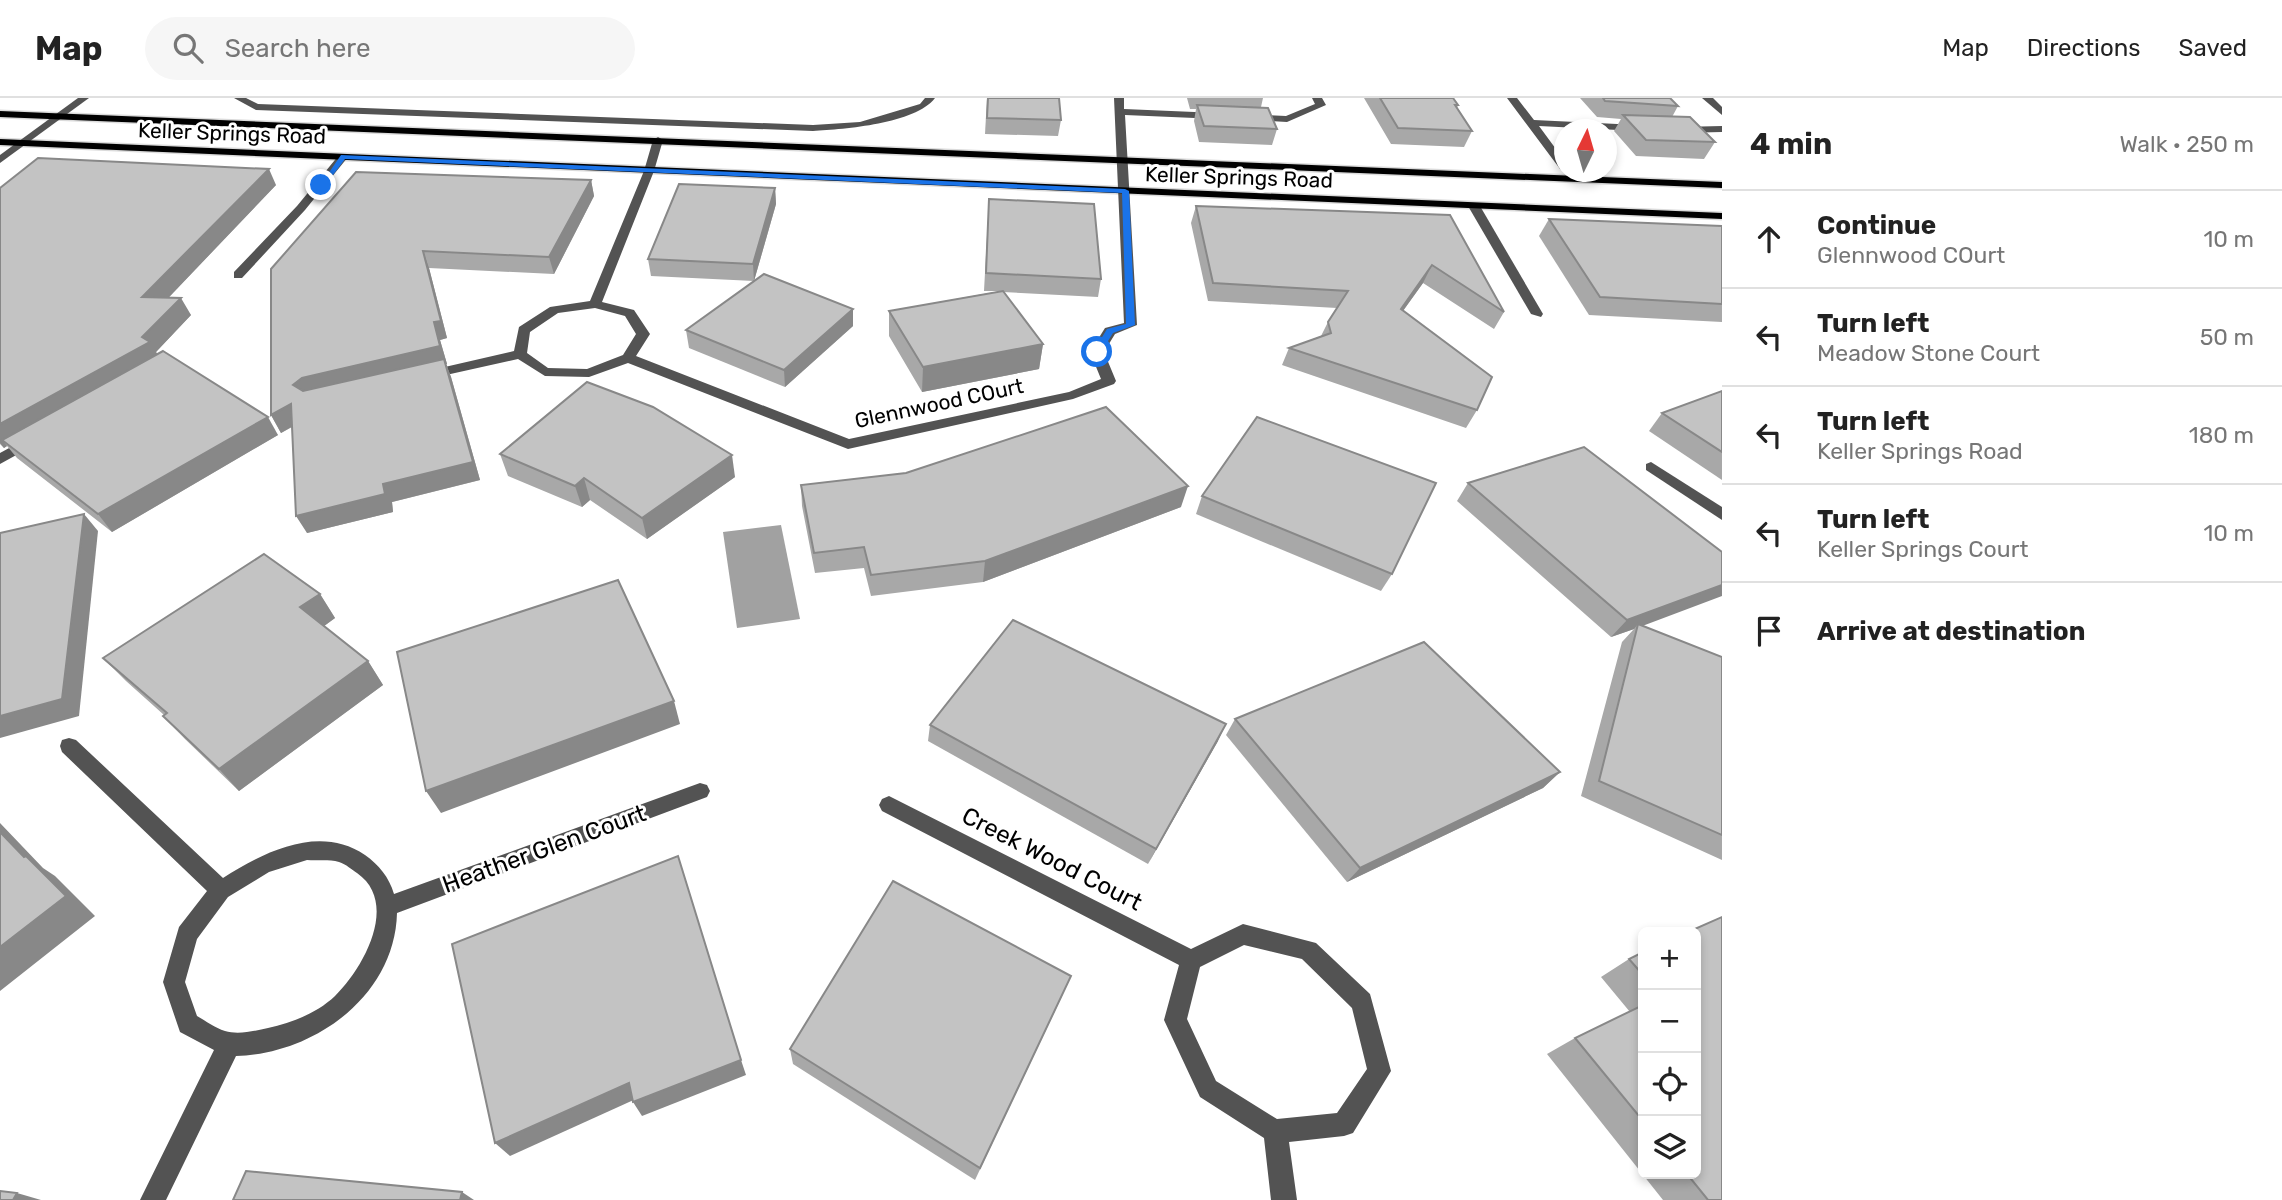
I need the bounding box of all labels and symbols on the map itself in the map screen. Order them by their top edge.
street label: Keller Springs Road [138,117,326,149]
north arrow [1554,119,1617,182]
street label: Keller Springs Road [1145,161,1333,193]
route end [305,169,336,200]
route start [1081,336,1112,367]
street label: Glennwood COurt [852,373,1026,433]
street label: Heather Glen Court [438,799,650,899]
street label: Creek Wood Court [957,801,1147,917]

